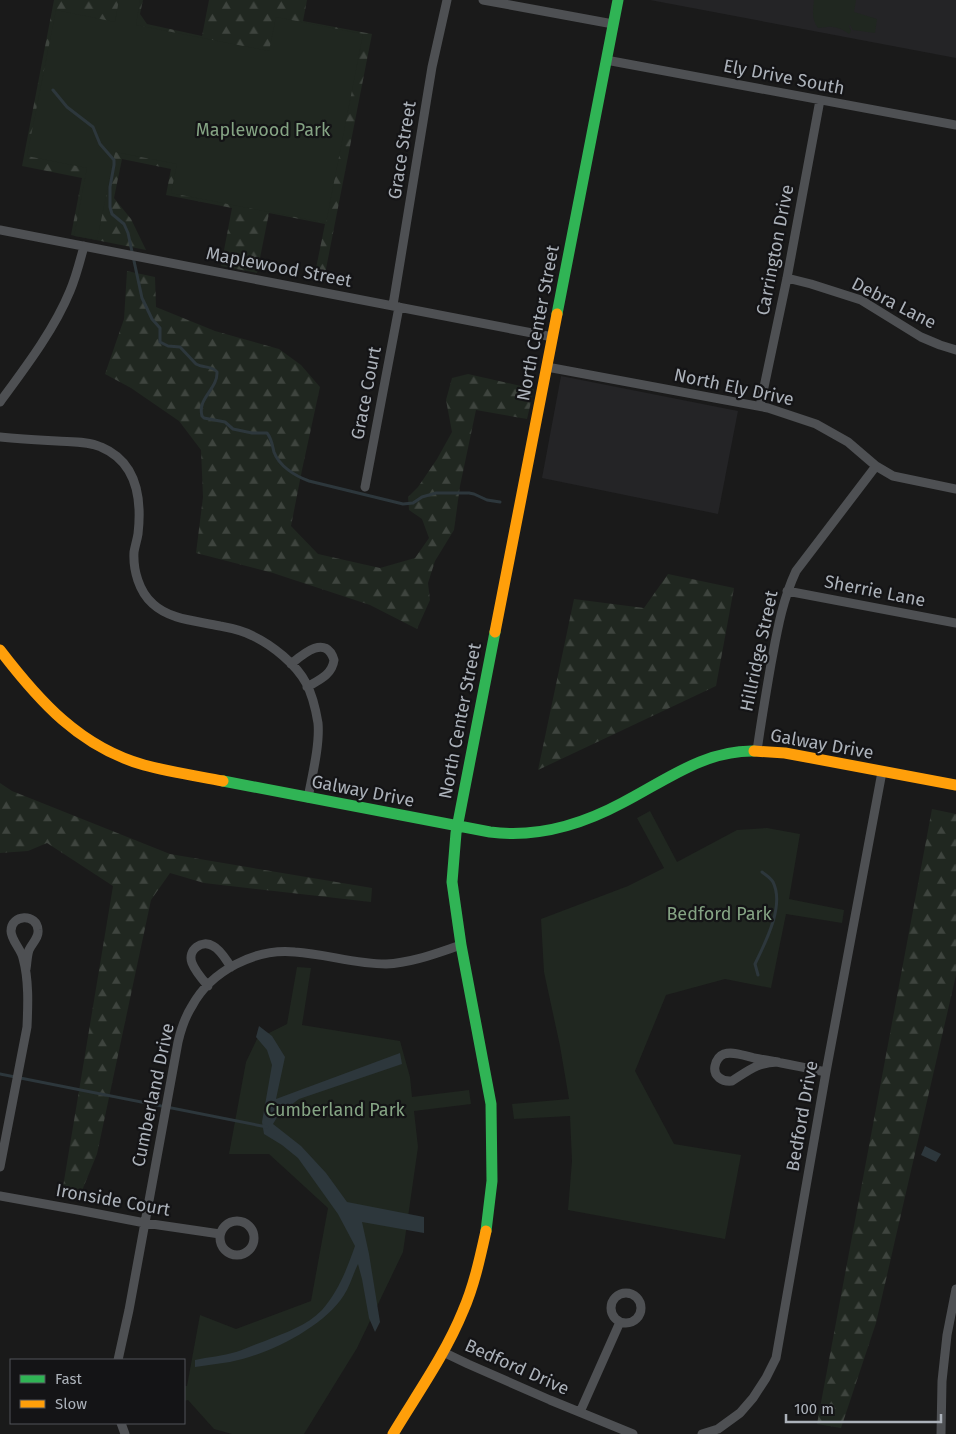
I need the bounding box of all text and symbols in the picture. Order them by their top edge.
street label: Ely Drive South [722,54,846,100]
street label: Grace Street [383,99,421,201]
park label: Maplewood Park [196,119,331,141]
street label: Carrington Drive [752,183,798,317]
street label: Maplewood Street [204,242,354,292]
street label: North Center Street [512,243,564,403]
street label: Debra Lane [848,272,940,334]
street label: Grace Court [346,344,386,441]
street label: North Ely Drive [672,364,796,410]
street label: Sherrie Lane [823,570,927,612]
street label: Hillridge Street [735,588,783,714]
street label: North Center Street [434,641,486,801]
street label: Galway Drive [769,724,875,764]
street label: Galway Drive [310,770,416,812]
park label: Bedford Park [666,903,772,925]
street label: Cumberland Drive [127,1021,179,1169]
street label: Bedford Drive [781,1059,823,1173]
park label: Cumberland Park [265,1099,406,1121]
street label: Ironside Court [54,1179,172,1221]
street label: Bedford Drive [461,1334,573,1400]
legend [10,1359,185,1424]
text: Fast [55,1370,82,1388]
scale bar [786,1392,941,1424]
text: Slow [55,1395,87,1413]
text: 100 m [794,1400,834,1418]

